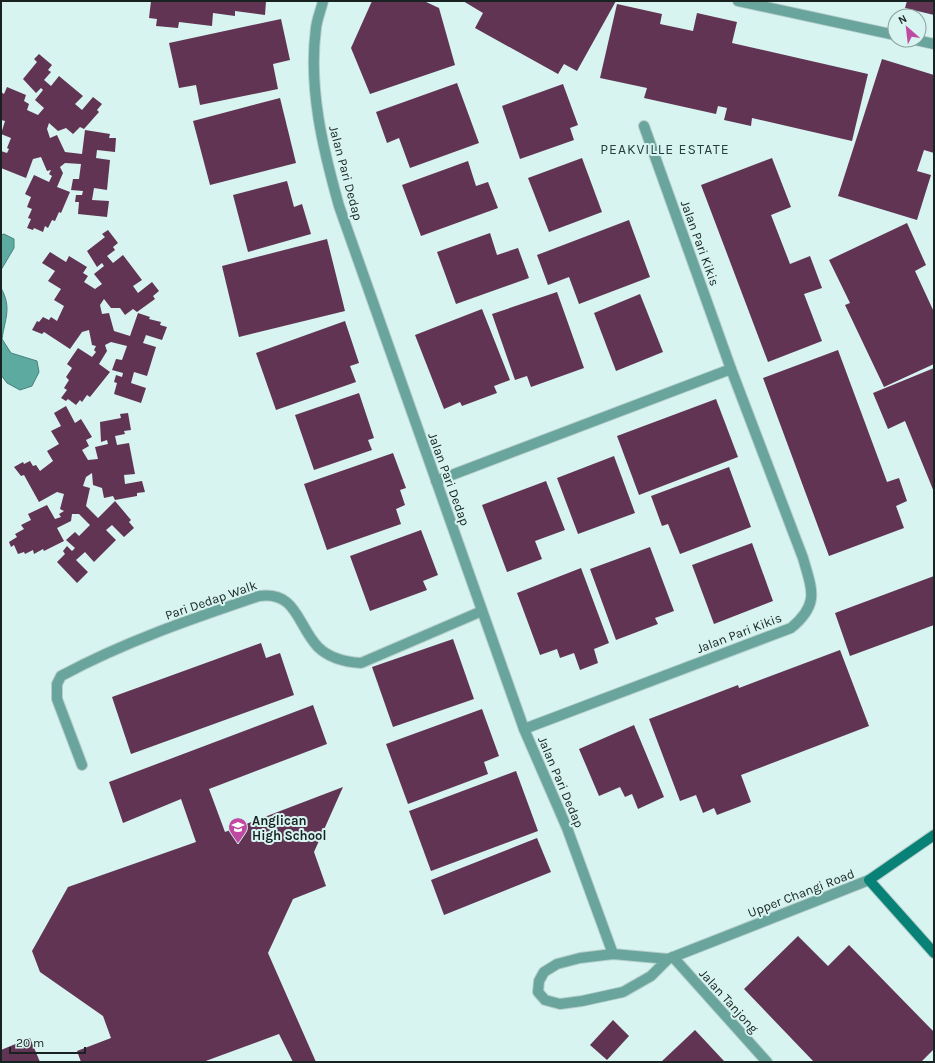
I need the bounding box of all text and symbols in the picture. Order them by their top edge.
north arrow [887,8,927,48]
text: N [896,12,909,27]
street label: Jalan Pari Dedap [326,124,366,222]
district label: PEAKVILLE ESTATE [600,141,730,158]
street label: Jalan Pari Kikis [678,198,722,288]
street label: Jalan Pari Dedap [425,430,473,528]
street label: Pari Dedap Walk [163,577,259,623]
street label: Jalan Pari Kikis [694,610,784,656]
street label: Jalan Pari Dedap [535,734,587,830]
place label: Anglican High School [252,813,326,843]
school or university icon: Anglican High School [227,816,249,844]
street label: Upper Changi Road [745,866,857,920]
street label: Jalan Tanjong [696,966,762,1037]
scale bar [10,1029,85,1055]
text: 20 m [16,1036,44,1050]

